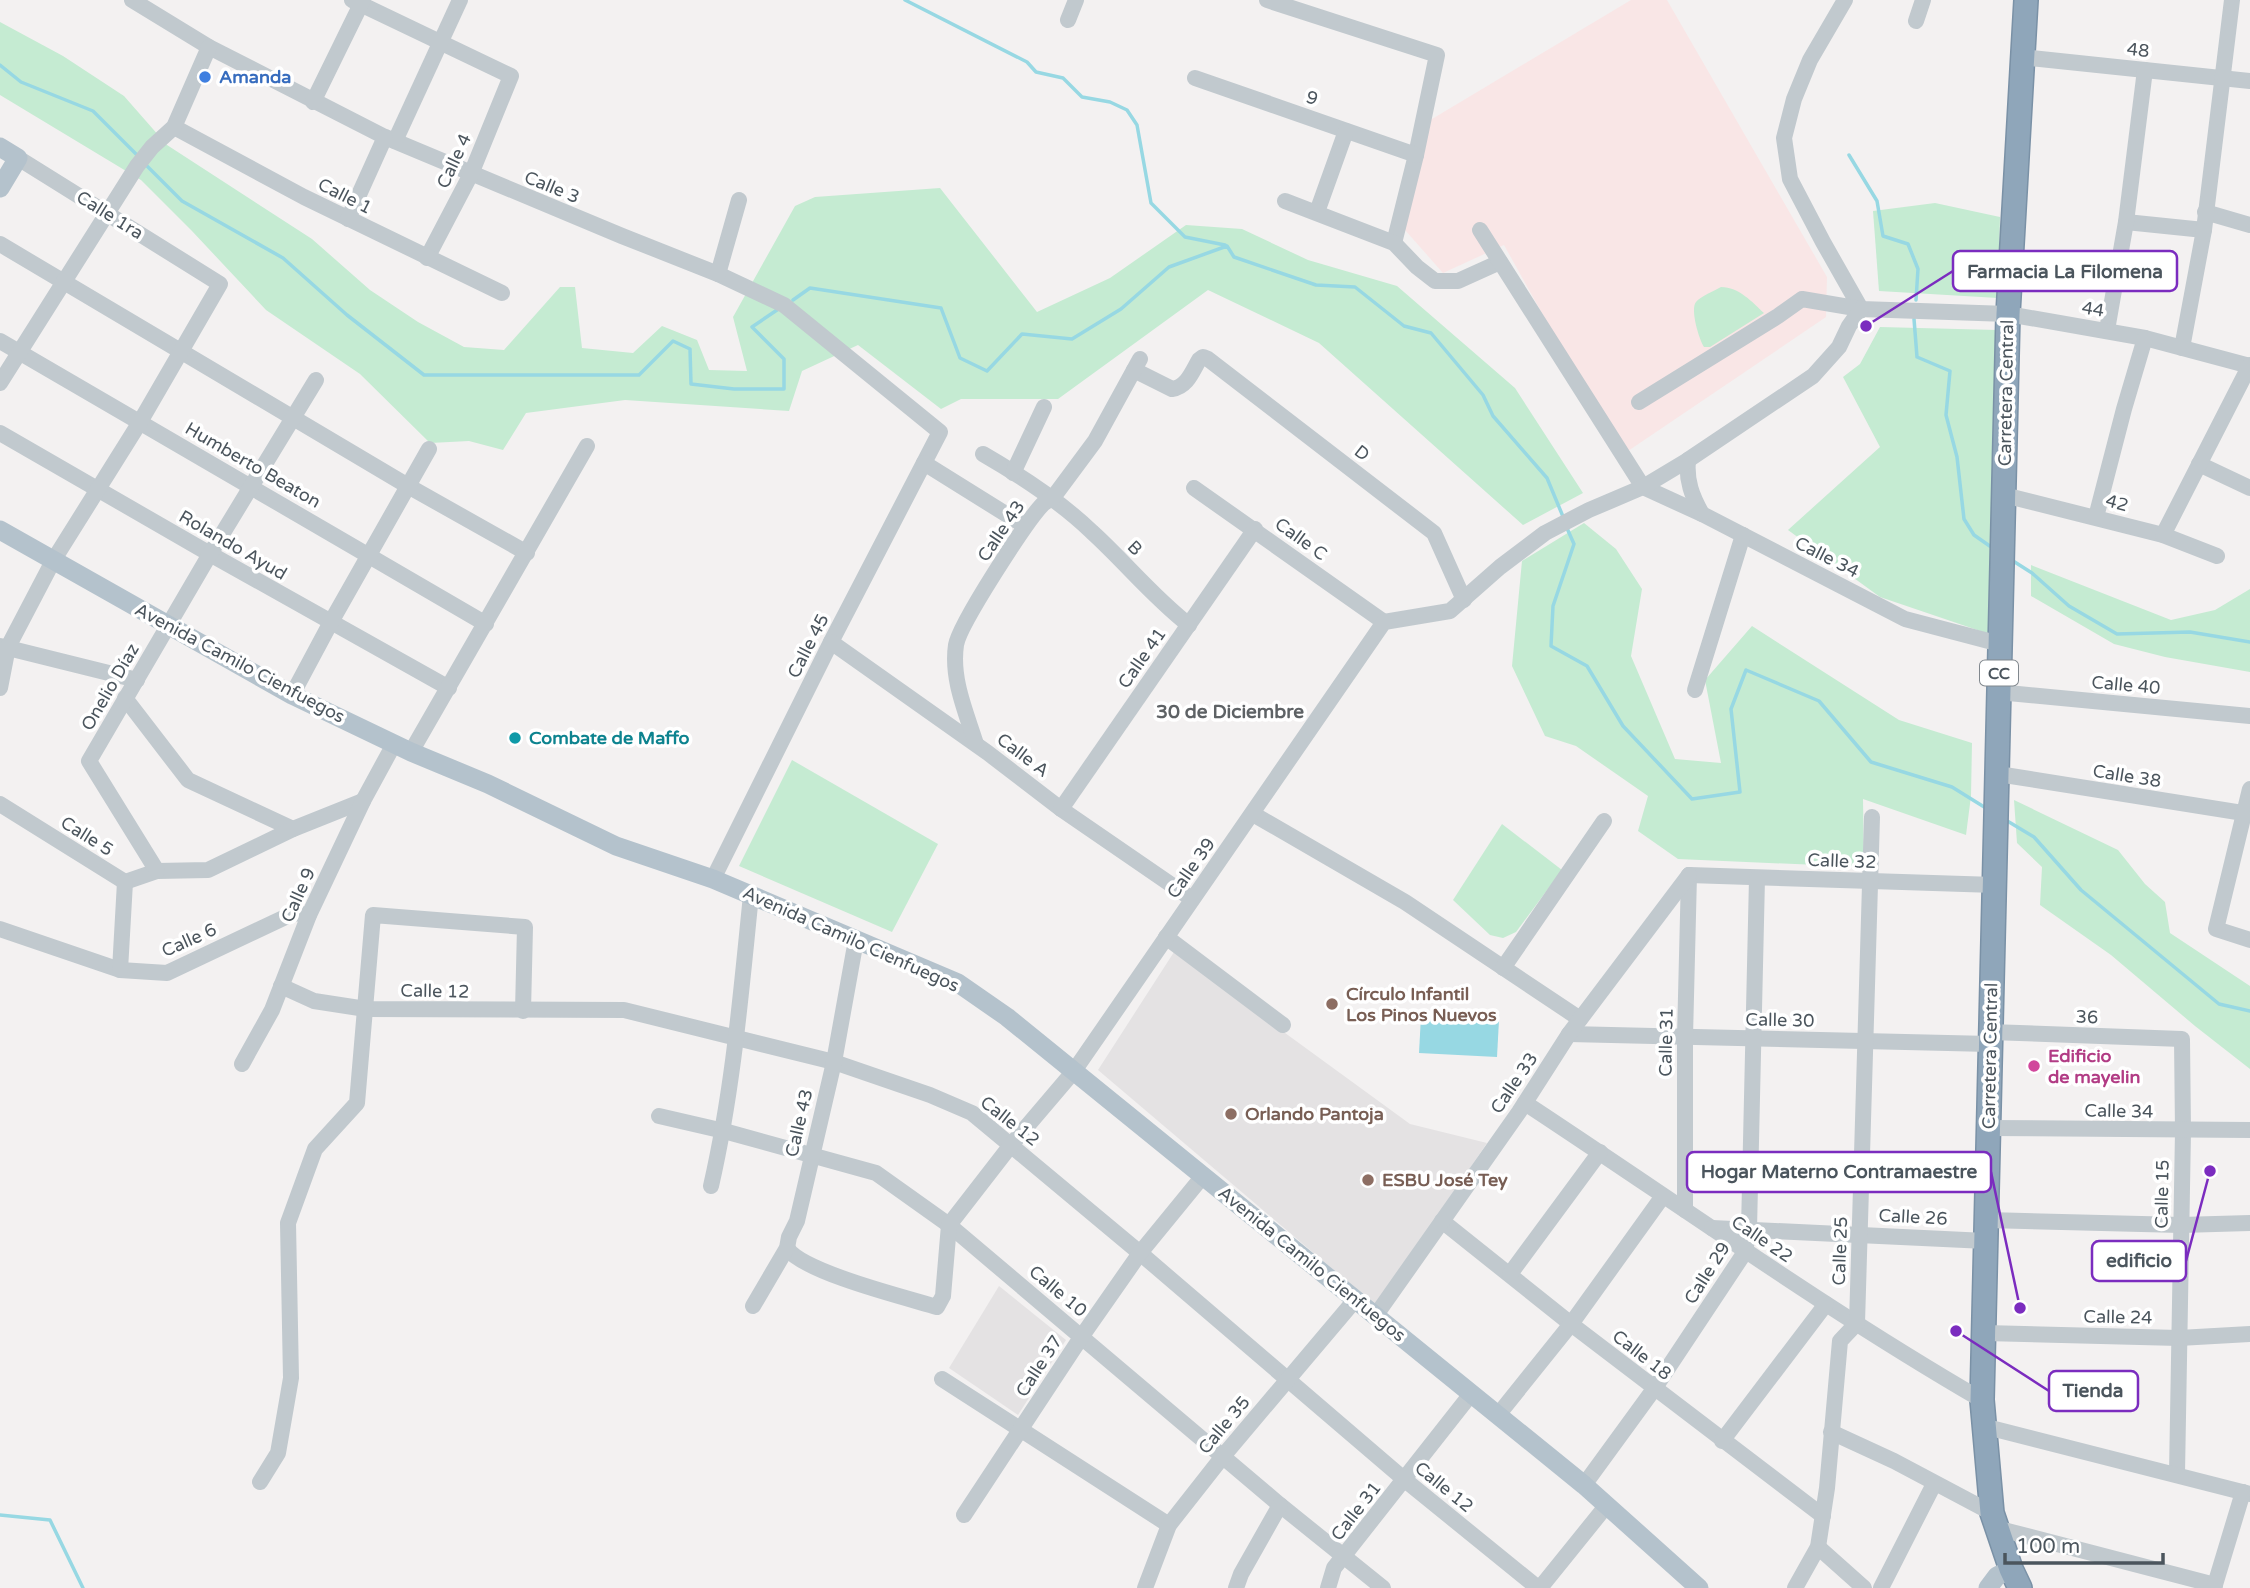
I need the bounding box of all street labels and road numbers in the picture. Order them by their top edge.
street label: 48 [2126,38,2150,62]
street label: 9 [1303,86,1321,110]
street label: Calle 4 [432,130,476,192]
street label: Calle 3 [521,166,583,208]
street label: Calle 1 [314,173,376,219]
street label: Calle 1ra [72,186,148,244]
street label: 44 [2080,296,2106,322]
street label: Carretera Central [1994,320,2018,466]
street label: Humberto Beaton [181,417,325,513]
street label: D [1350,440,1374,466]
street label: 42 [2103,489,2131,517]
street label: Calle 43 [973,496,1029,566]
street label: Rolando Ayud [175,505,291,585]
street label: Calle C [1271,513,1331,565]
street label: Calle 34 [1791,532,1863,582]
street label: B [1123,536,1147,560]
street label: Avenida Camilo Cienfuegos [131,598,349,728]
street label: Calle 45 [783,610,833,682]
street label: Calle 41 [1113,623,1171,693]
street label: Onelio Díaz [76,639,144,735]
road number: CC [1980,660,2018,686]
street label: Calle 40 [2091,671,2161,699]
street label: Calle A [992,728,1054,782]
street label: Calle 38 [2091,760,2163,792]
street label: Calle 5 [57,811,117,861]
street label: Calle 39 [1162,833,1220,903]
street label: Calle 32 [1807,849,1877,873]
street label: Calle 9 [276,864,320,926]
street label: Avenida Camilo Cienfuegos [739,881,963,997]
street label: Calle 6 [158,918,220,962]
street label: Calle 12 [400,979,470,1003]
street label: Carretera Central [1978,983,2002,1129]
street label: 36 [2075,1006,2099,1028]
street label: Calle 31 [1654,1007,1678,1077]
street label: Calle 30 [1745,1008,1815,1032]
street label: Calle 33 [1486,1048,1542,1118]
street label: Calle 43 [781,1087,817,1159]
street label: Calle 12 [976,1091,1044,1151]
street label: Calle 34 [2084,1099,2154,1123]
street label: Calle 15 [2150,1159,2174,1229]
street label: Avenida Camilo Cienfuegos [1214,1182,1410,1346]
street label: Calle 26 [1878,1204,1948,1230]
street label: Calle 22 [1727,1211,1797,1267]
street label: Calle 25 [1828,1216,1852,1286]
street label: Calle 29 [1679,1238,1735,1308]
street label: Calle 10 [1024,1260,1092,1322]
street label: Calle 24 [2083,1305,2153,1329]
street label: Calle 18 [1608,1325,1676,1385]
street label: Calle 37 [1011,1331,1067,1401]
street label: Calle 35 [1193,1391,1255,1459]
street label: Calle 12 [1410,1457,1478,1517]
street label: Calle 31 [1326,1477,1386,1545]

